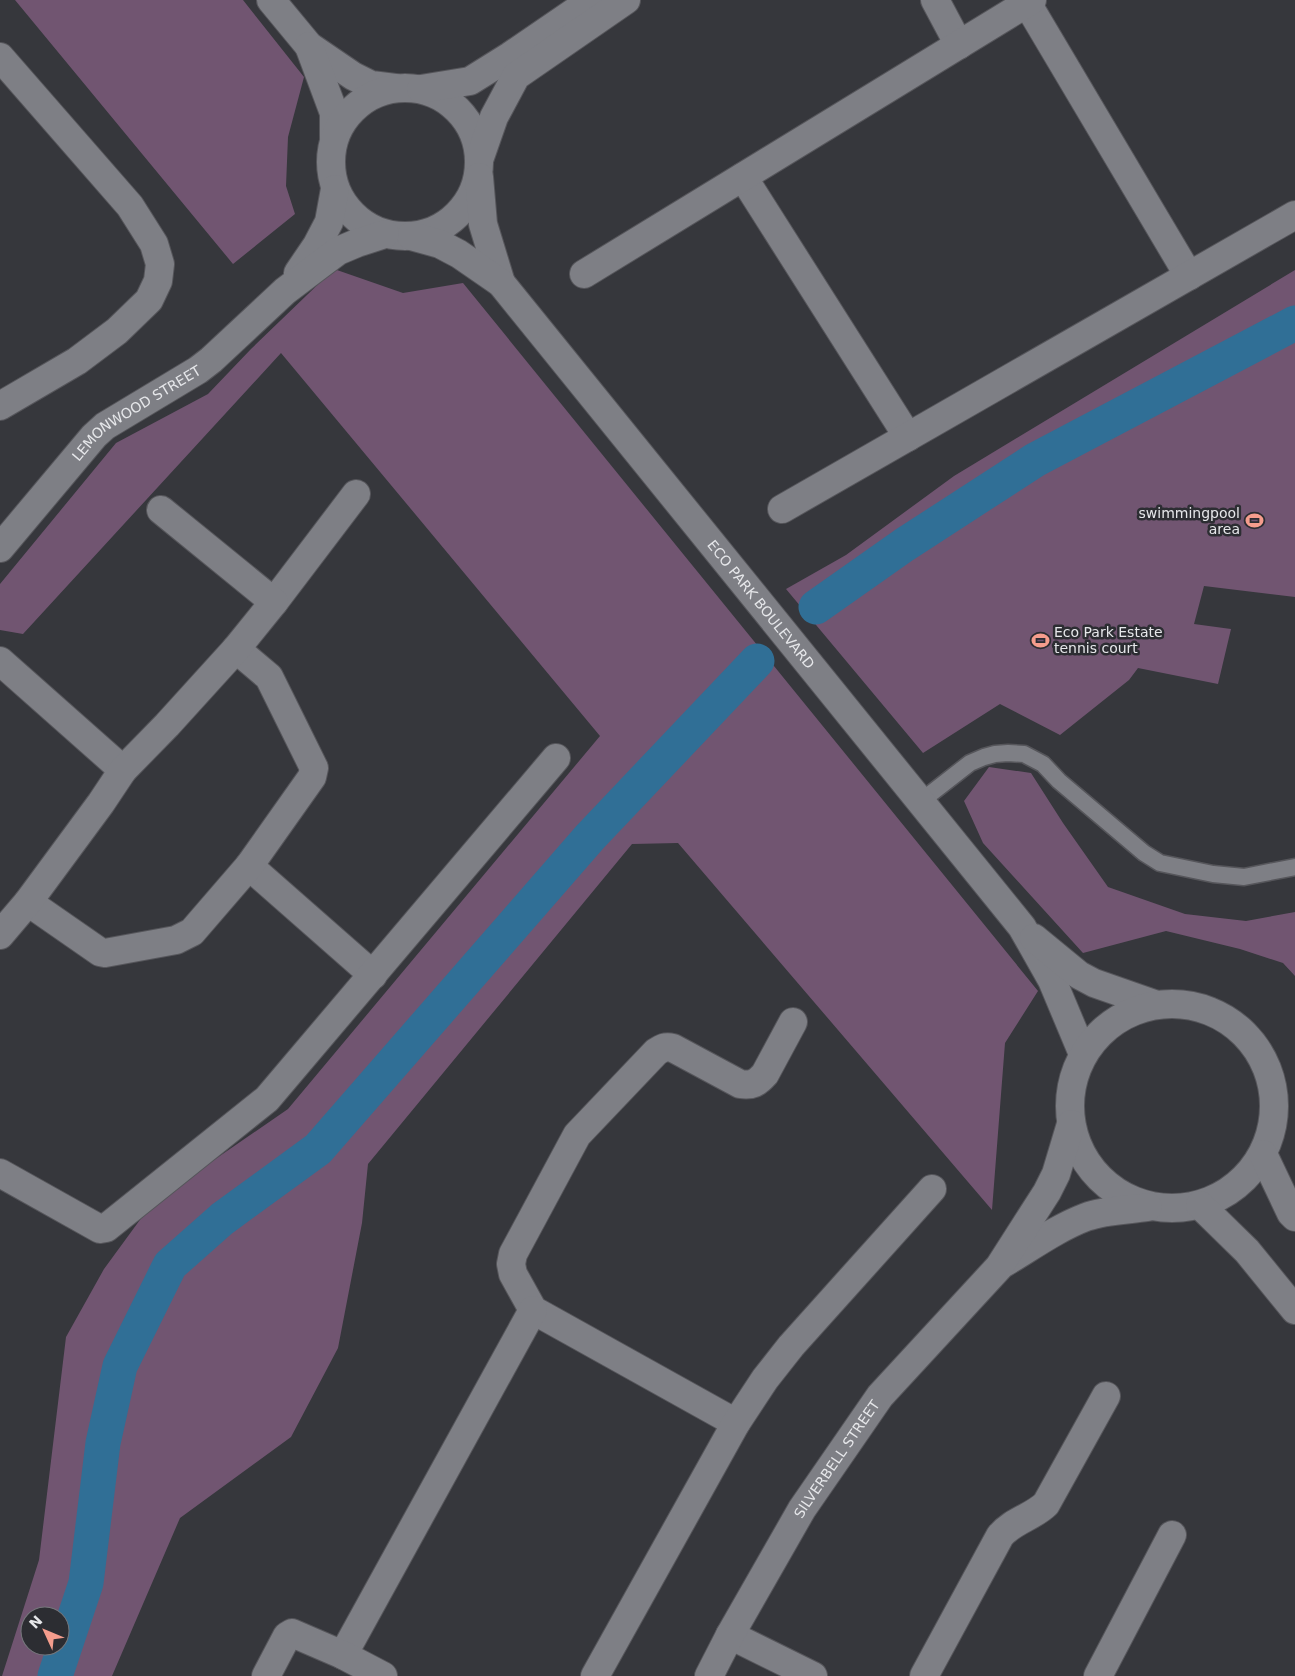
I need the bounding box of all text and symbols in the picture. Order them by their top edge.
street label: LEMONWOOD STREET [69,362,204,464]
place label: swimmingpool area [1139,505,1240,537]
sports icon: swimmingpool area [1244,511,1264,531]
street label: ECO PARK BOULEVARD [704,537,818,672]
place label: Eco Park Estate tennis court [1054,624,1163,656]
sports icon: Eco Park Estate tennis court [1030,630,1050,650]
street label: SILVERBELL STREET [791,1397,883,1521]
north arrow [20,1606,70,1656]
text: N [26,1612,45,1632]

